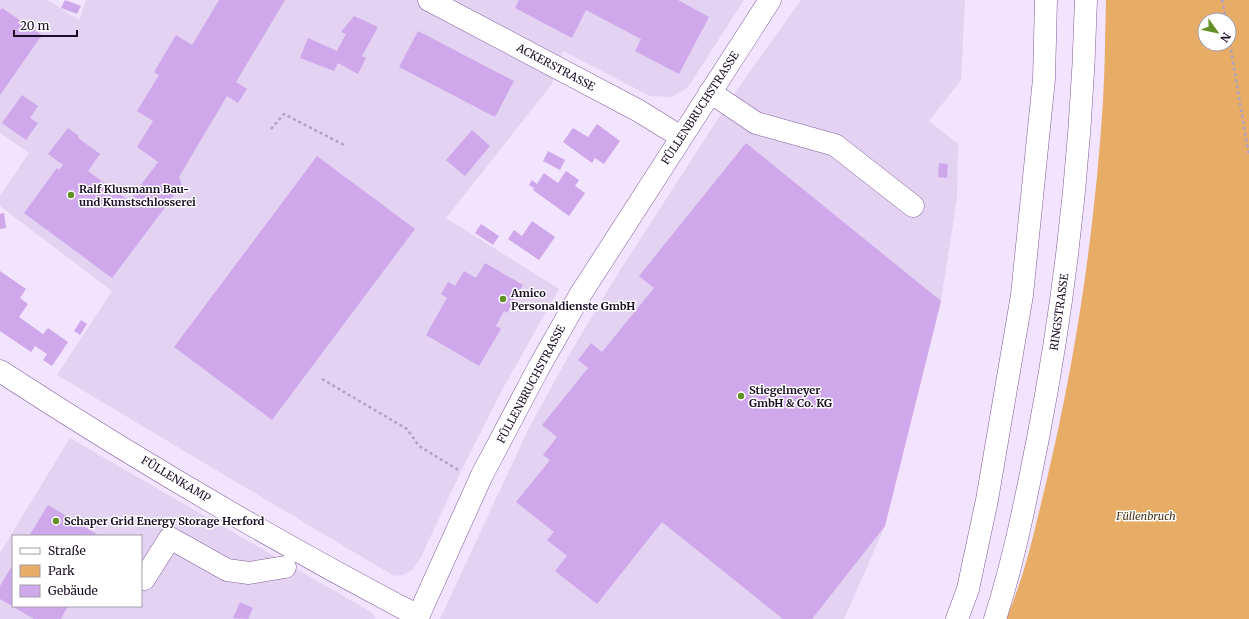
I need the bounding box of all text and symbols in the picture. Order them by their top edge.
scale bar [14,12,77,38]
north arrow [1197,12,1237,52]
text: 20 m [20,18,49,33]
text: N [1217,30,1234,45]
street label: ACKERSTRASSE [513,40,598,94]
street label: FÜLLENBRUCHSTRASSE [658,49,742,167]
place label: Ralf Klusmann Bau- und Kunstschlosserei [79,182,196,209]
marker: Ralf Klusmann Bau- und Kunstschlosserei [66,190,76,200]
street label: RINGSTRASSE [1047,273,1071,351]
place label: Amico Personaldienste GmbH [510,286,635,313]
marker: Amico Personaldienste GmbH [498,294,508,304]
street label: FÜLLENBRUCHSTRASSE [494,322,568,446]
place label: Stiegelmeyer GmbH & Co. KG [749,383,832,410]
marker: Stiegelmeyer GmbH & Co. KG [736,391,746,401]
street label: FÜLLENKAMP [139,453,213,505]
park label: Füllenbruch [1115,509,1176,523]
place label: Schaper Grid Energy Storage Herford [64,514,265,528]
marker: Schaper Grid Energy Storage Herford [51,516,61,526]
legend [12,535,142,607]
text: Straße [48,543,86,558]
text: Park [48,563,75,578]
text: Gebäude [48,583,98,598]

